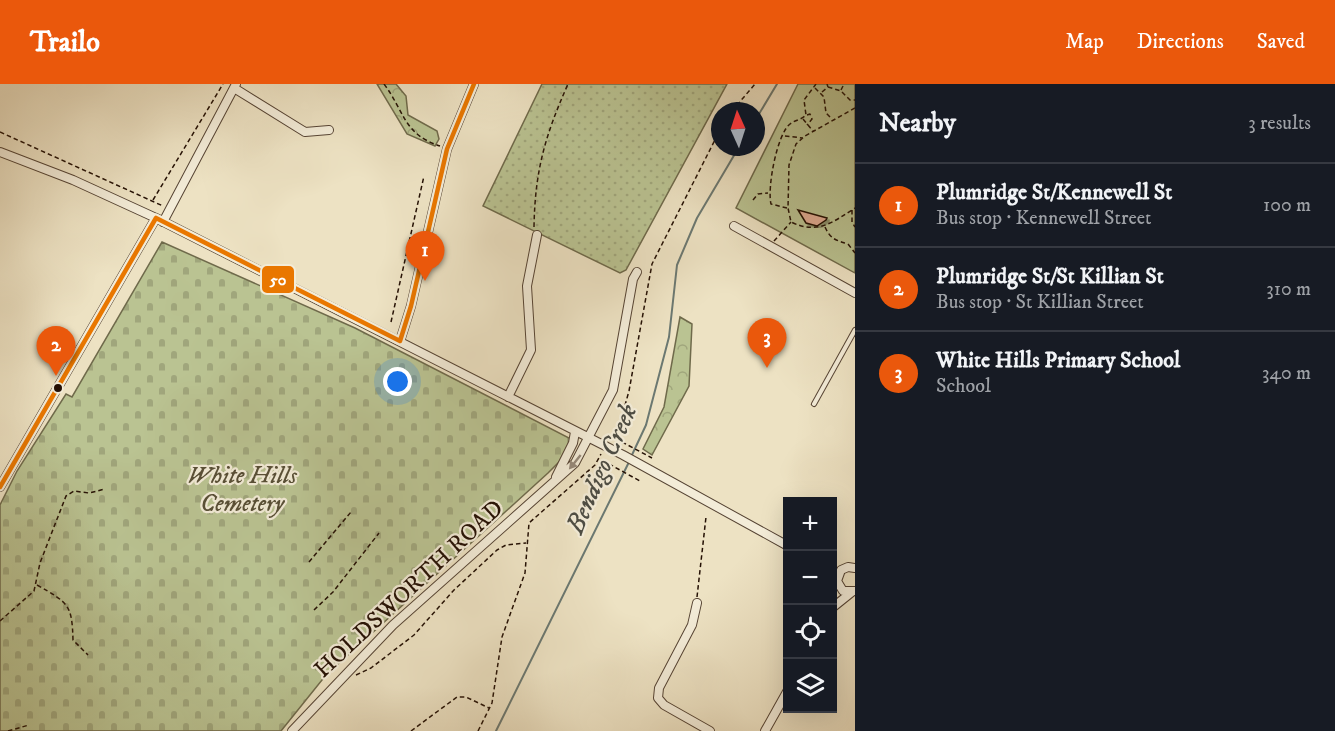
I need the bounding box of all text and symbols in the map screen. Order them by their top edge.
text: Trailo [30,25,100,60]
text: Map [1065,29,1104,55]
text: Directions [1137,29,1224,55]
text: Saved [1257,29,1305,55]
north arrow [711,102,765,156]
text: Nearby [879,107,956,140]
text: 3 results [1248,111,1311,136]
text: Plumridge St/Kennewell St [936,179,1172,206]
text: 1 [895,193,902,218]
text: 100 m [1263,193,1311,218]
text: Bus stop · Kennewell Street [936,206,1151,231]
pin: 1 [406,232,444,281]
text: Plumridge St/St Killian St [936,263,1164,290]
line badge: 50 [261,265,295,294]
text: 50 [269,270,287,290]
text: 2 [894,277,903,302]
text: 310 m [1266,277,1311,302]
text: Bus stop · St Killian Street [936,290,1144,315]
pin: 3 [748,318,786,368]
pin: 2 [36,326,76,376]
text: White Hills Primary School [936,347,1180,374]
text: 3 [895,361,902,386]
text: 340 m [1262,361,1311,386]
your location [383,367,412,396]
text: School [936,374,991,399]
unlabelled marker [52,382,64,394]
water label: Bendigo Creek [558,399,645,540]
one-way arrow [569,454,582,470]
park label: White Hills Cemetery [187,461,297,519]
street label: HOLDSWORTH ROAD [308,493,510,685]
map controls [783,497,837,713]
button: + [783,497,837,551]
button: − [783,551,837,605]
button: locate [783,605,837,659]
button: layers [783,659,837,713]

